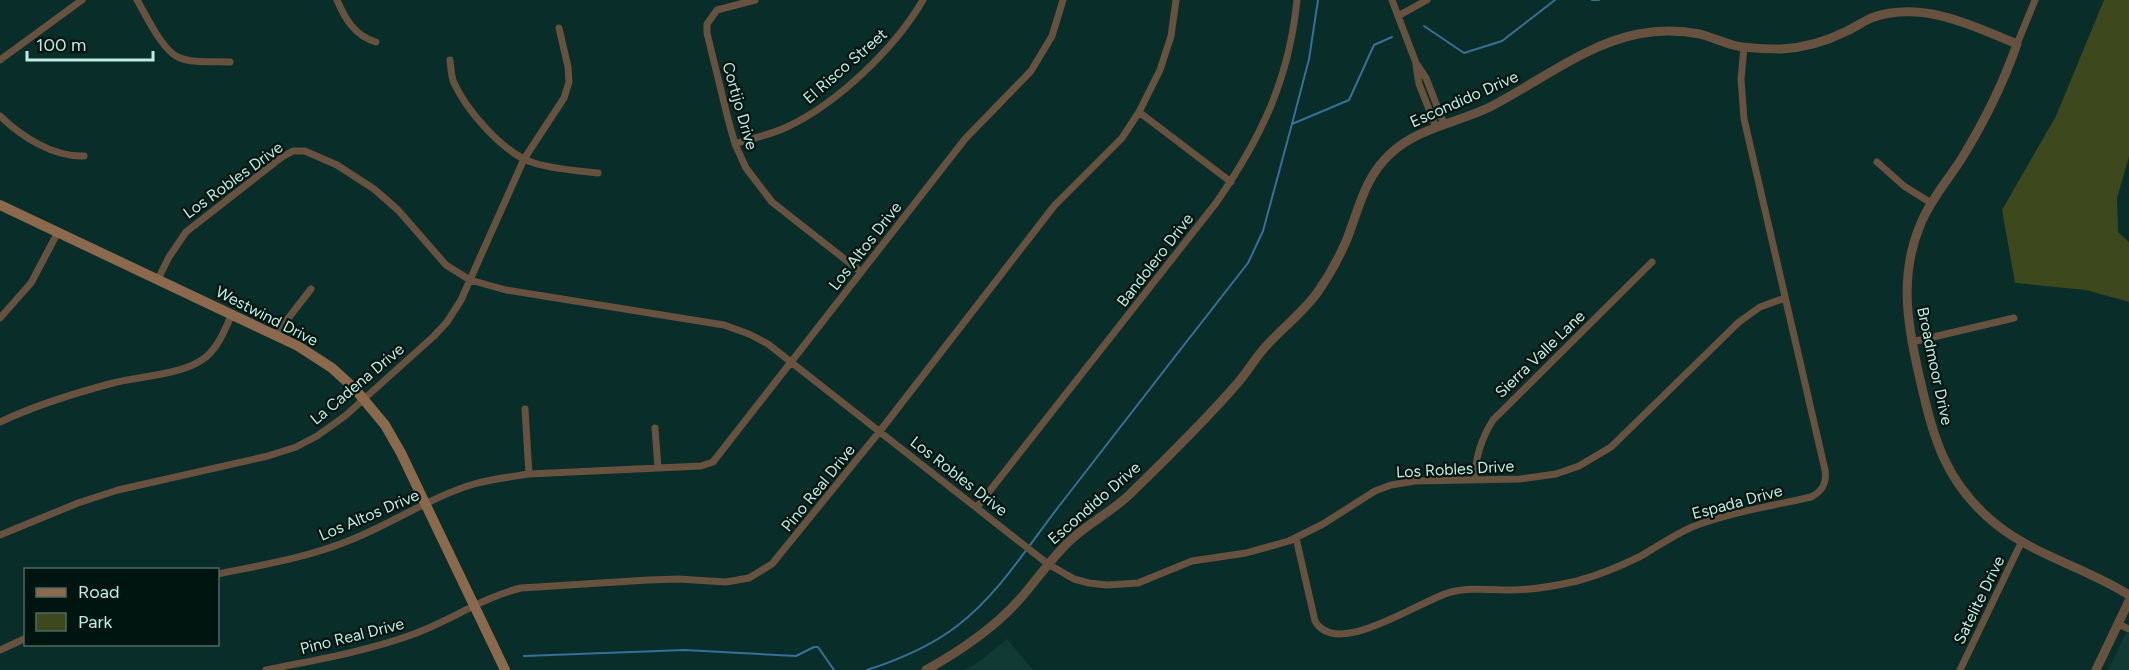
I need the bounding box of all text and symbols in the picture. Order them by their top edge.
scale bar [27,24,153,62]
street label: El Risco Street [799,24,891,108]
text: 100 m [36,34,86,56]
street label: Cortijo Drive [718,60,762,152]
street label: Escondido Drive [1407,67,1521,131]
street label: Los Robles Drive [180,137,287,222]
street label: Los Altos Drive [825,198,906,294]
street label: Bandolero Drive [1113,209,1198,311]
street label: Westwind Drive [213,282,322,350]
street label: Broadmoor Drive [1913,305,1957,427]
street label: Sierra Valle Lane [1491,306,1589,402]
street label: La Cadena Drive [306,339,408,429]
street label: Los Robles Drive [907,432,1012,520]
street label: Pino Real Drive [777,440,859,535]
street label: Los Robles Drive [1395,456,1515,482]
street label: Escondido Drive [1044,457,1144,548]
street label: Espada Drive [1690,481,1785,523]
street label: Los Altos Drive [316,485,422,545]
street label: Satelite Drive [1949,553,2009,647]
legend [24,568,219,646]
text: Road [78,581,119,603]
text: Park [78,611,113,633]
street label: Pino Real Drive [298,614,406,658]

